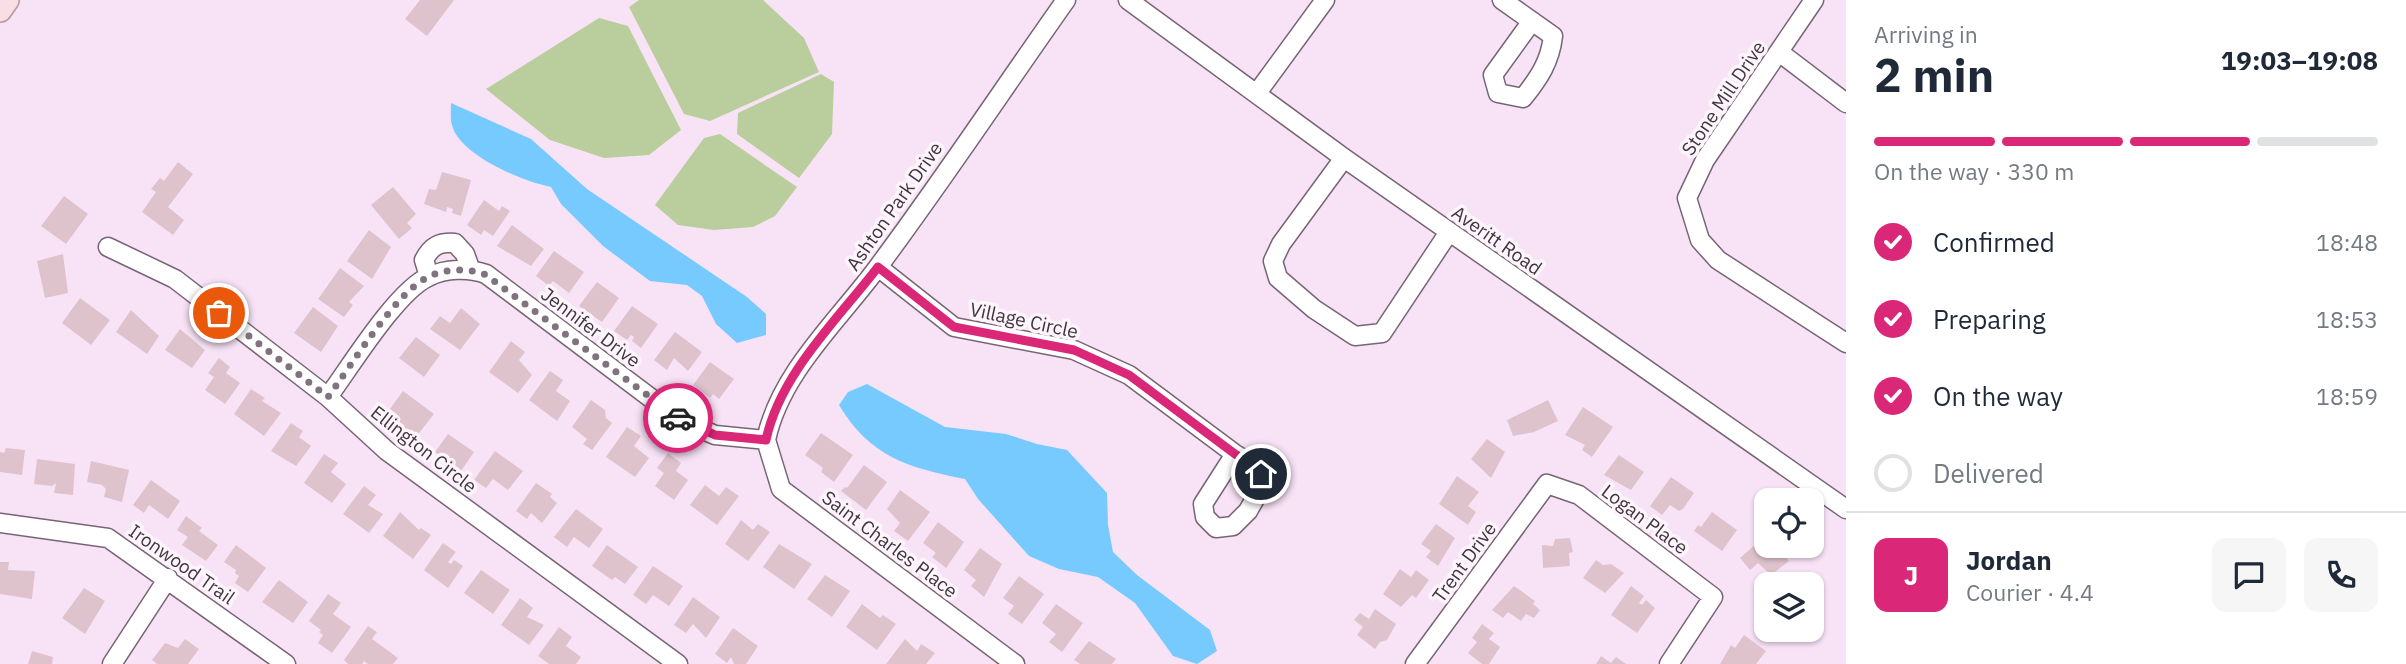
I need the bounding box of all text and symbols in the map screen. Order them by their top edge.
text: Arriving in [1874,19,1978,49]
street label: Stone Mill Drive [1676,36,1770,160]
text: 19:03–19:08 [2221,43,2378,77]
text: 2 min [1874,45,1994,105]
street label: Ashton Park Drive [841,137,947,275]
text: On the way · 330 m [1874,156,2074,186]
street label: Averitt Road [1447,200,1547,280]
icon: check [1874,223,1912,261]
text: Confirmed [1933,225,2055,259]
text: 18:48 [2316,227,2378,257]
street label: Jennifer Drive [536,282,646,372]
pin [189,283,249,343]
icon: bag [200,294,238,332]
street label: Village Circle [968,297,1080,343]
icon: check [1874,300,1912,338]
text: Preparing [1933,302,2046,336]
text: 18:53 [2316,304,2378,334]
icon: check [1874,377,1912,415]
text: On the way [1933,379,2063,413]
text: 18:59 [2316,381,2378,411]
courier [643,383,713,453]
icon: car [659,399,697,437]
street label: Ellington Circle [366,400,482,498]
pin [1231,444,1291,504]
icon: home [1242,455,1280,493]
text: Delivered [1933,456,2044,490]
street label: Logan Place [1597,479,1693,559]
street label: Saint Charles Place [817,485,963,603]
map controls [1754,488,1824,642]
button: locate [1754,488,1824,558]
street label: Trent Drive [1427,517,1501,607]
street label: Ironwood Trail [124,519,240,609]
button: chat [2212,538,2286,612]
button: phone [2304,538,2378,612]
text: Jordan [1966,543,2052,577]
text: J [1904,558,1918,592]
button: layers [1754,572,1824,642]
text: Courier · 4.4 [1966,577,2094,607]

